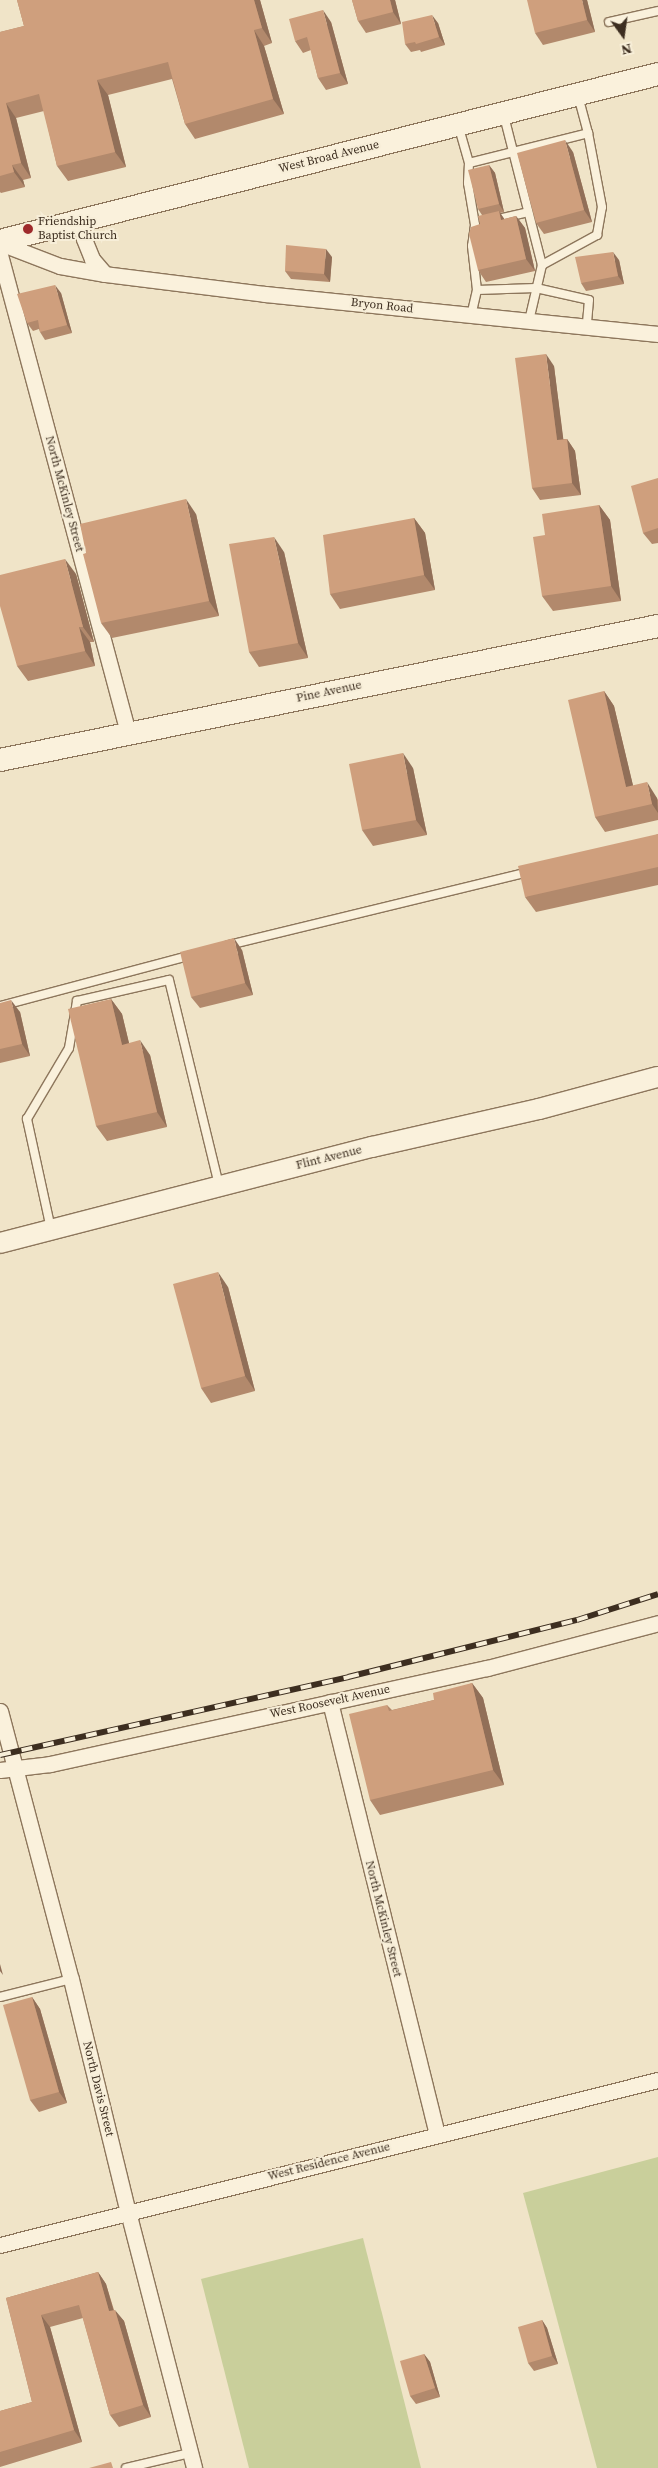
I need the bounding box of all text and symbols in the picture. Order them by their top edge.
north arrow [598,10,648,60]
text: N [619,39,634,60]
street label: West Broad Avenue [277,138,381,176]
place label: Friendship Baptist Church [38,215,117,243]
marker: Friendship Baptist Church [22,223,34,235]
street label: Bryon Road [350,296,414,316]
street label: North McKinley Street [42,435,86,553]
street label: Pine Avenue [295,678,363,706]
street label: Flint Avenue [295,1143,363,1173]
street label: West Roosevelt Avenue [269,1682,391,1722]
street label: North McKinley Street [362,1859,404,1979]
street label: North Davis Street [79,2040,117,2138]
street label: West Residence Avenue [266,2140,392,2184]

